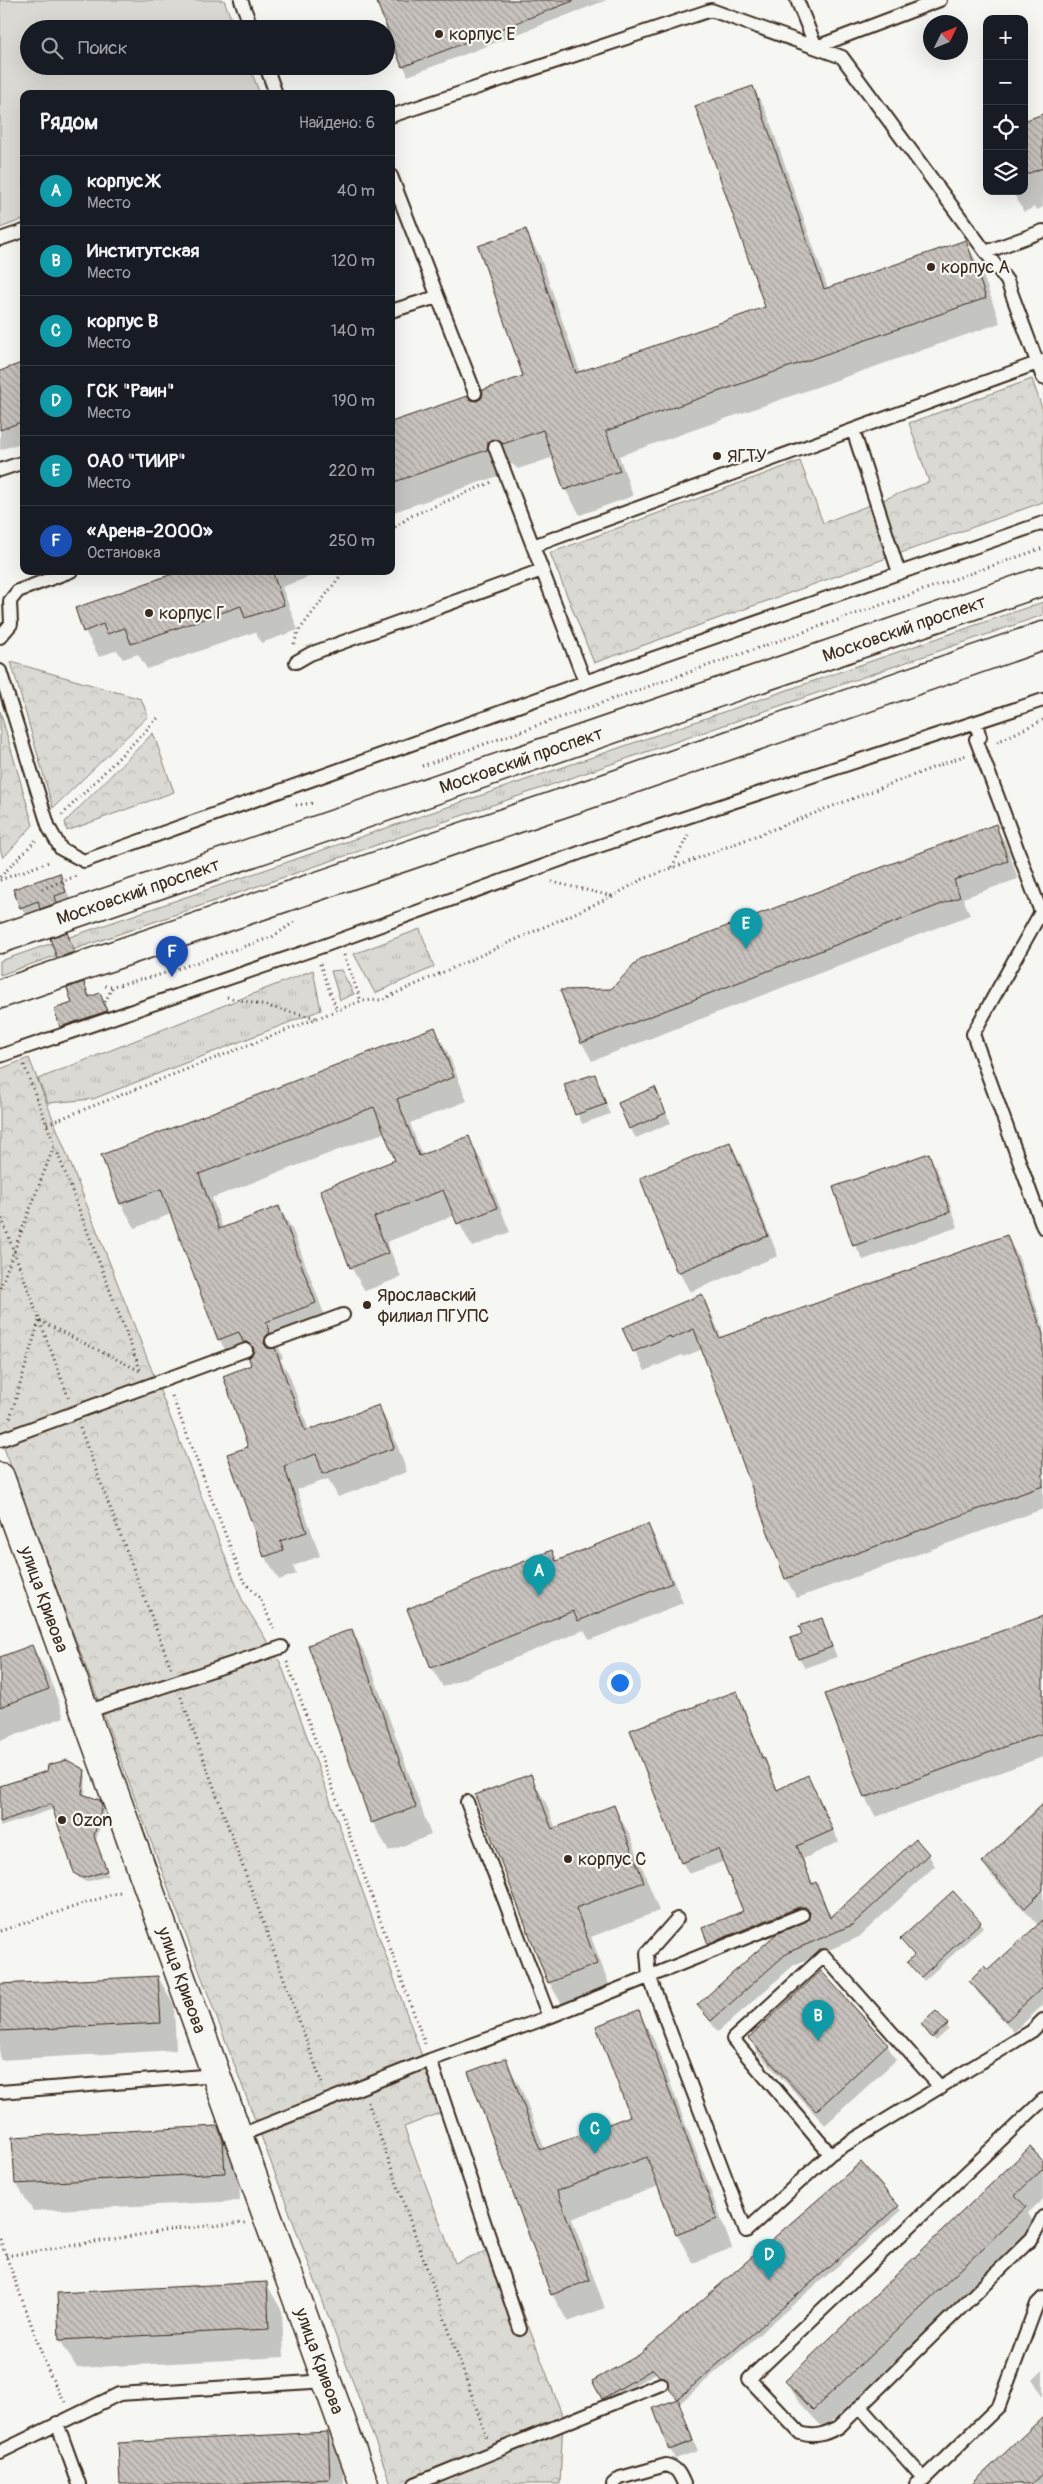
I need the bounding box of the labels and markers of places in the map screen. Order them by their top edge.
place label: корпус Е [449,23,516,46]
marker: корпус Е [433,28,445,40]
place label: корпус А [941,256,1010,279]
marker: корпус А [925,261,937,273]
place label: ЯГТУ [727,445,767,468]
marker: ЯГТУ [711,450,723,462]
place label: корпус Г [159,602,225,625]
marker: корпус Г [143,607,155,619]
pin: E [730,908,762,949]
pin: F [156,936,188,977]
place label: Ярославский филиал ПГУПС [377,1284,489,1328]
marker: Ярославский филиал ПГУПС [361,1299,373,1311]
pin: A [523,1555,555,1596]
place label: Ozon [72,1809,112,1832]
marker: Ozon [56,1814,68,1826]
place label: корпус С [578,1848,646,1871]
marker: корпус С [562,1853,574,1865]
pin: B [802,2000,834,2041]
pin: C [579,2113,611,2154]
pin: D [753,2239,785,2280]

